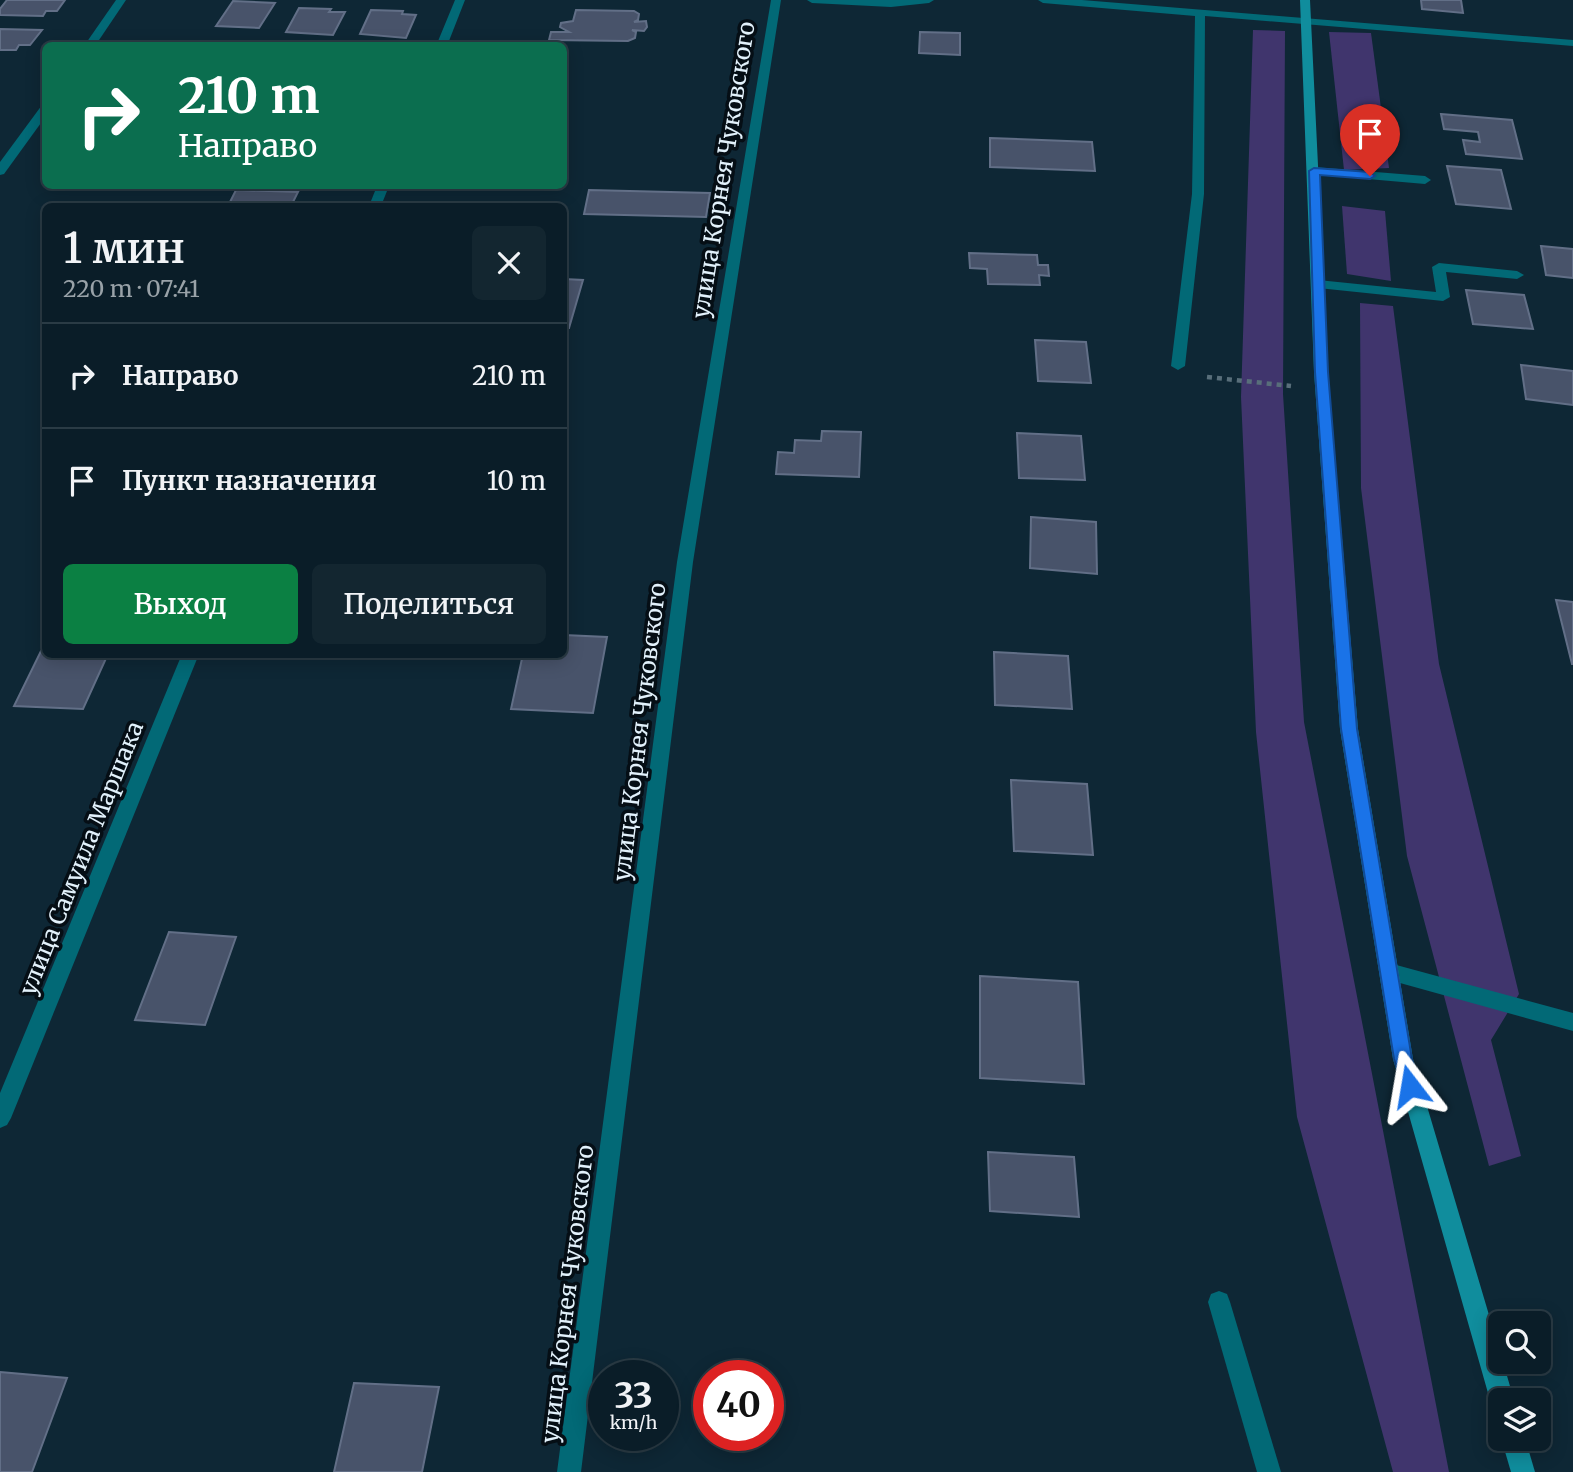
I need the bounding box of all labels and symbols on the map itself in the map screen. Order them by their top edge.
street label: улица Корнея Чуковского [685,19,761,321]
pin [1340,104,1400,176]
street label: улица Корнея Чуковского [606,581,672,883]
street label: улица Самуила Маршака [13,717,149,999]
position arrow [1373,1049,1447,1123]
street label: улица Корнея Чуковского [534,1143,600,1445]
speed limit sign: 40 [693,1360,784,1451]

